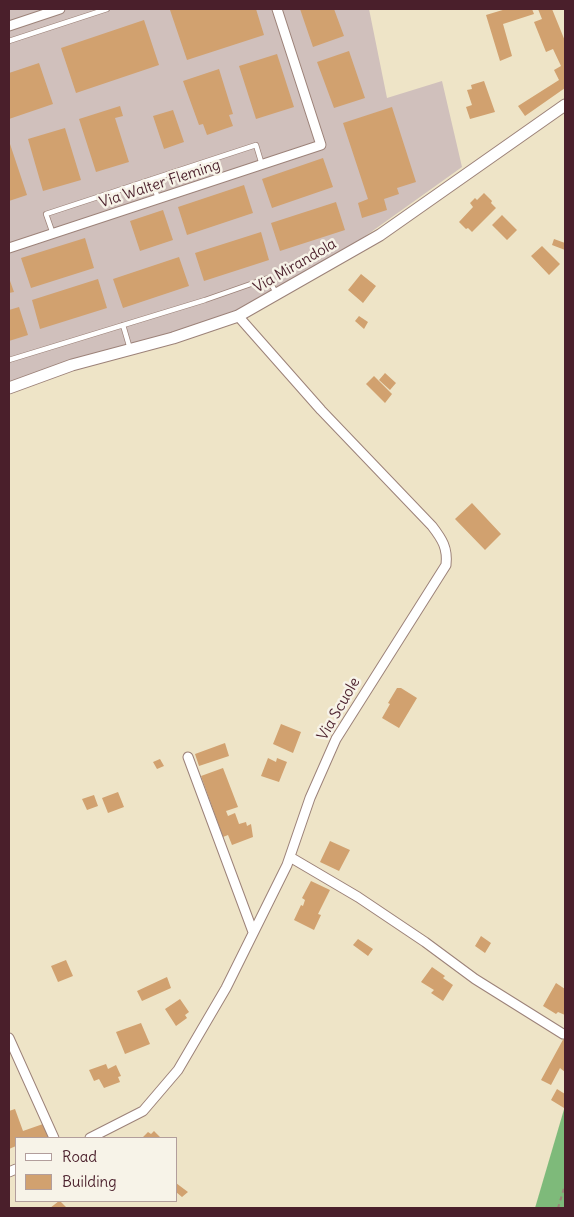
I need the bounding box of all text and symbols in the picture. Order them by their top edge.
street label: Via Walter Fleming [97,156,223,212]
street label: Via Mirandola [250,235,340,297]
street label: Via Scuole [314,674,364,744]
legend [15,1137,178,1202]
text: Road [62,1147,97,1166]
text: Building [62,1172,117,1191]

